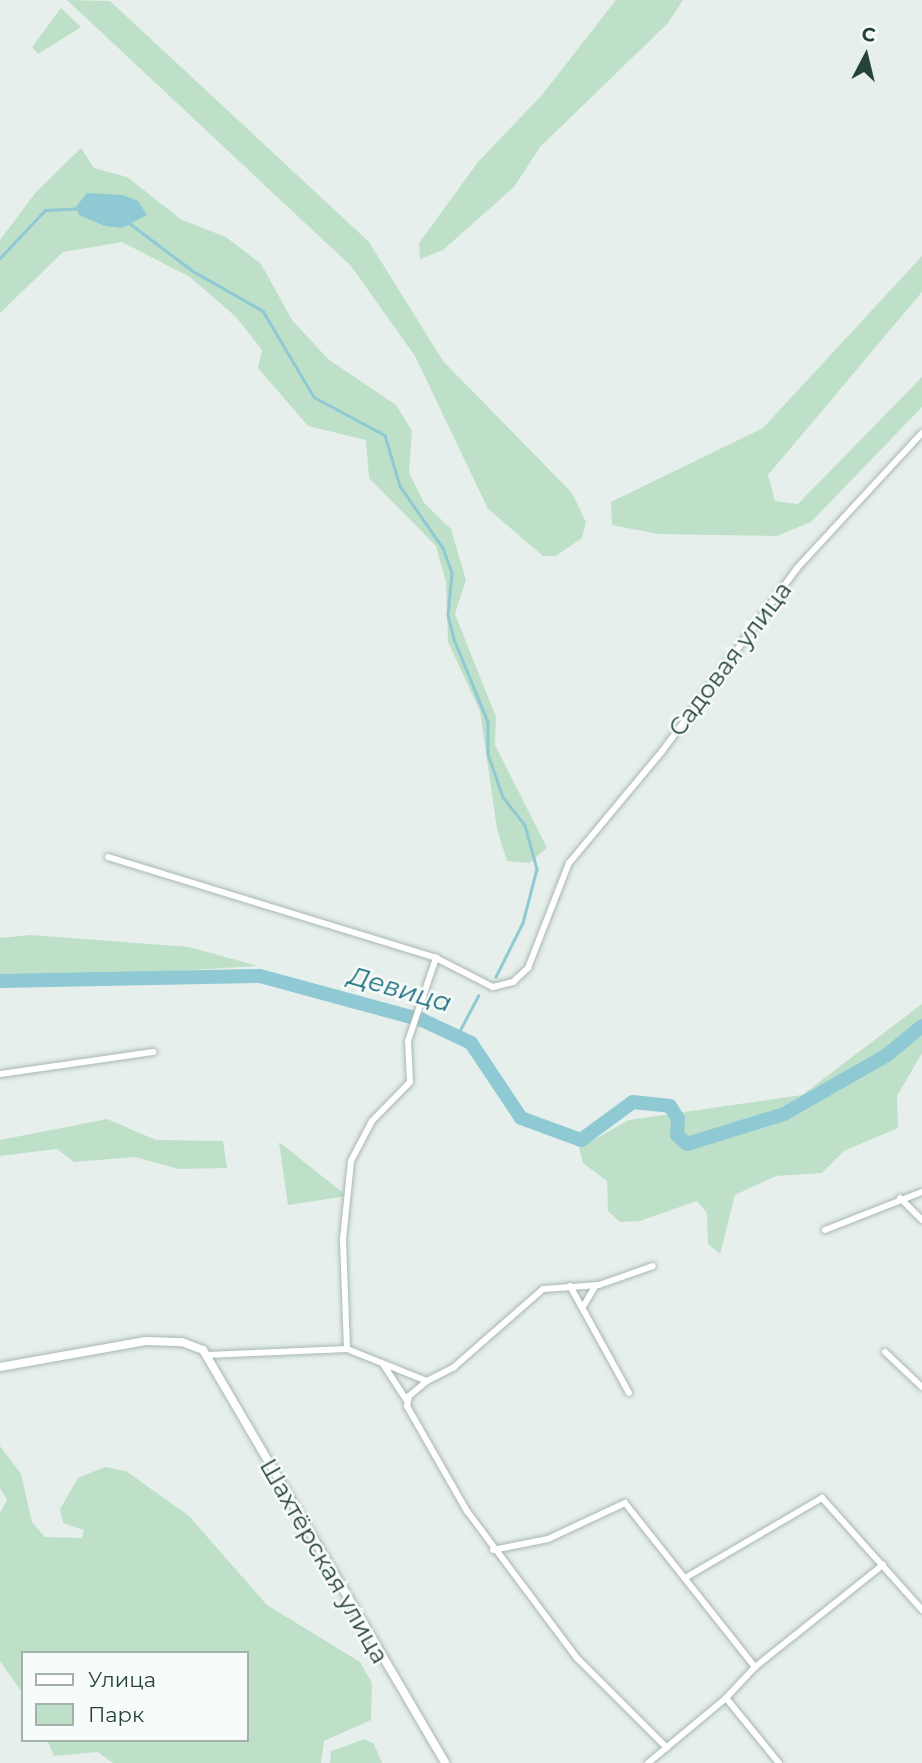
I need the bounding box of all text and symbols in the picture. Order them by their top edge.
north arrow [831,21,901,91]
text: С [860,22,877,47]
street label: Садовая улица [662,576,798,742]
water label: Девица [345,960,455,1020]
street label: Шахтёрская улица [254,1453,394,1669]
legend [21,1651,248,1742]
text: Улица [88,1667,156,1692]
text: Парк [88,1702,144,1727]

